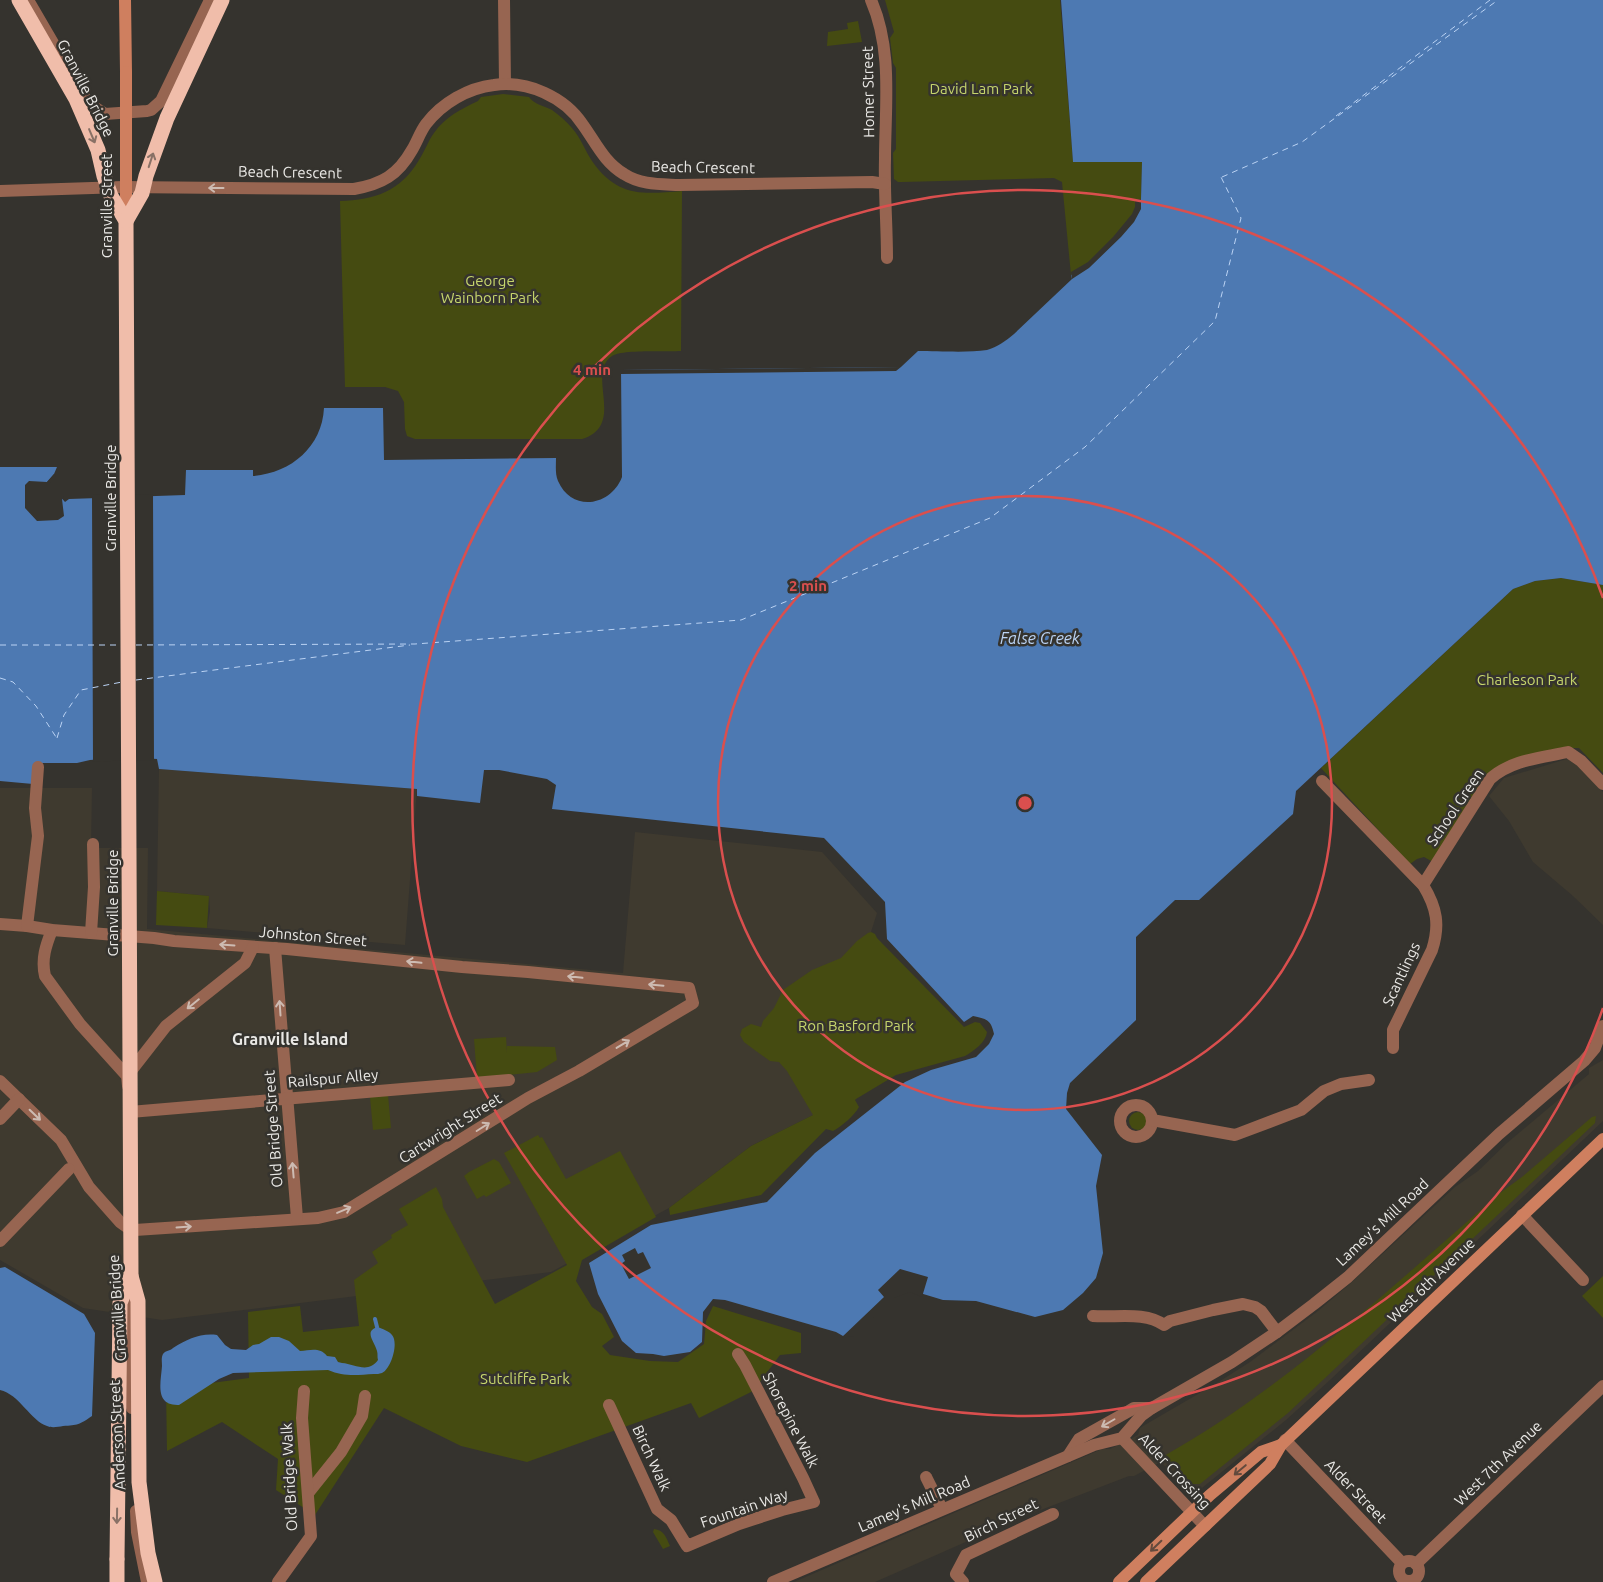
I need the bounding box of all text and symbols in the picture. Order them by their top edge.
street label: Granville Bridge [54,37,118,139]
street label: Homer Street [859,46,877,138]
park label: David Lam Park [929,80,1033,97]
one-way arrow [88,128,97,143]
one-way arrow [147,153,156,169]
street label: Granville Street [98,154,115,258]
street label: Beach Crescent [651,158,755,176]
street label: Beach Crescent [238,163,342,181]
one-way arrow [209,183,225,193]
park label: George Wainborn Park [441,272,540,306]
text: 4 min [573,361,611,378]
street label: Granville Bridge [102,445,119,551]
text: 2 min [789,577,827,594]
water label: False Creek [1000,629,1081,647]
park label: Charleson Park [1477,671,1578,688]
street label: School Green [1423,765,1487,849]
centre of rings [1016,794,1034,812]
street label: Granville Bridge [104,850,121,956]
street label: Johnston Street [258,923,368,949]
street label: Scantlings [1379,939,1423,1009]
one-way arrow [219,941,235,950]
one-way arrow [406,957,422,967]
one-way arrow [568,972,584,982]
one-way arrow [649,980,665,990]
one-way arrow [187,999,200,1010]
one-way arrow [276,1000,285,1016]
park label: Ron Basford Park [798,1017,914,1034]
district label: Granville Island [232,1030,348,1048]
one-way arrow [616,1039,630,1049]
street label: Railspur Alley [287,1066,379,1090]
street label: Old Bridge Street [260,1070,286,1188]
street label: Cartwright Street [396,1090,505,1166]
one-way arrow [29,1109,42,1121]
one-way arrow [476,1121,490,1131]
one-way arrow [288,1162,298,1178]
street label: Lamey's Mill Road [1332,1175,1432,1269]
one-way arrow [336,1205,351,1214]
one-way arrow [175,1222,191,1231]
street label: West 6th Avenue [1384,1234,1478,1326]
street label: Granville Bridge [105,1254,129,1362]
park label: Sutcliffe Park [480,1370,570,1387]
street label: Shorepine Walk [760,1370,823,1471]
street label: Anderson Street [106,1379,128,1490]
street label: West 7th Avenue [1451,1417,1545,1509]
one-way arrow [1101,1418,1115,1428]
street label: Old Bridge Walk [278,1422,300,1532]
street label: Birch Walk [629,1422,675,1494]
street label: Alder Crossing [1136,1430,1214,1512]
street label: Alder Street [1321,1456,1391,1526]
one-way arrow [1234,1464,1247,1475]
street label: Lamey's Mill Road [855,1473,973,1535]
street label: Fountain Way [698,1485,790,1531]
street label: Birch Street [961,1495,1041,1545]
one-way arrow [113,1507,122,1523]
one-way arrow [1150,1540,1163,1552]

